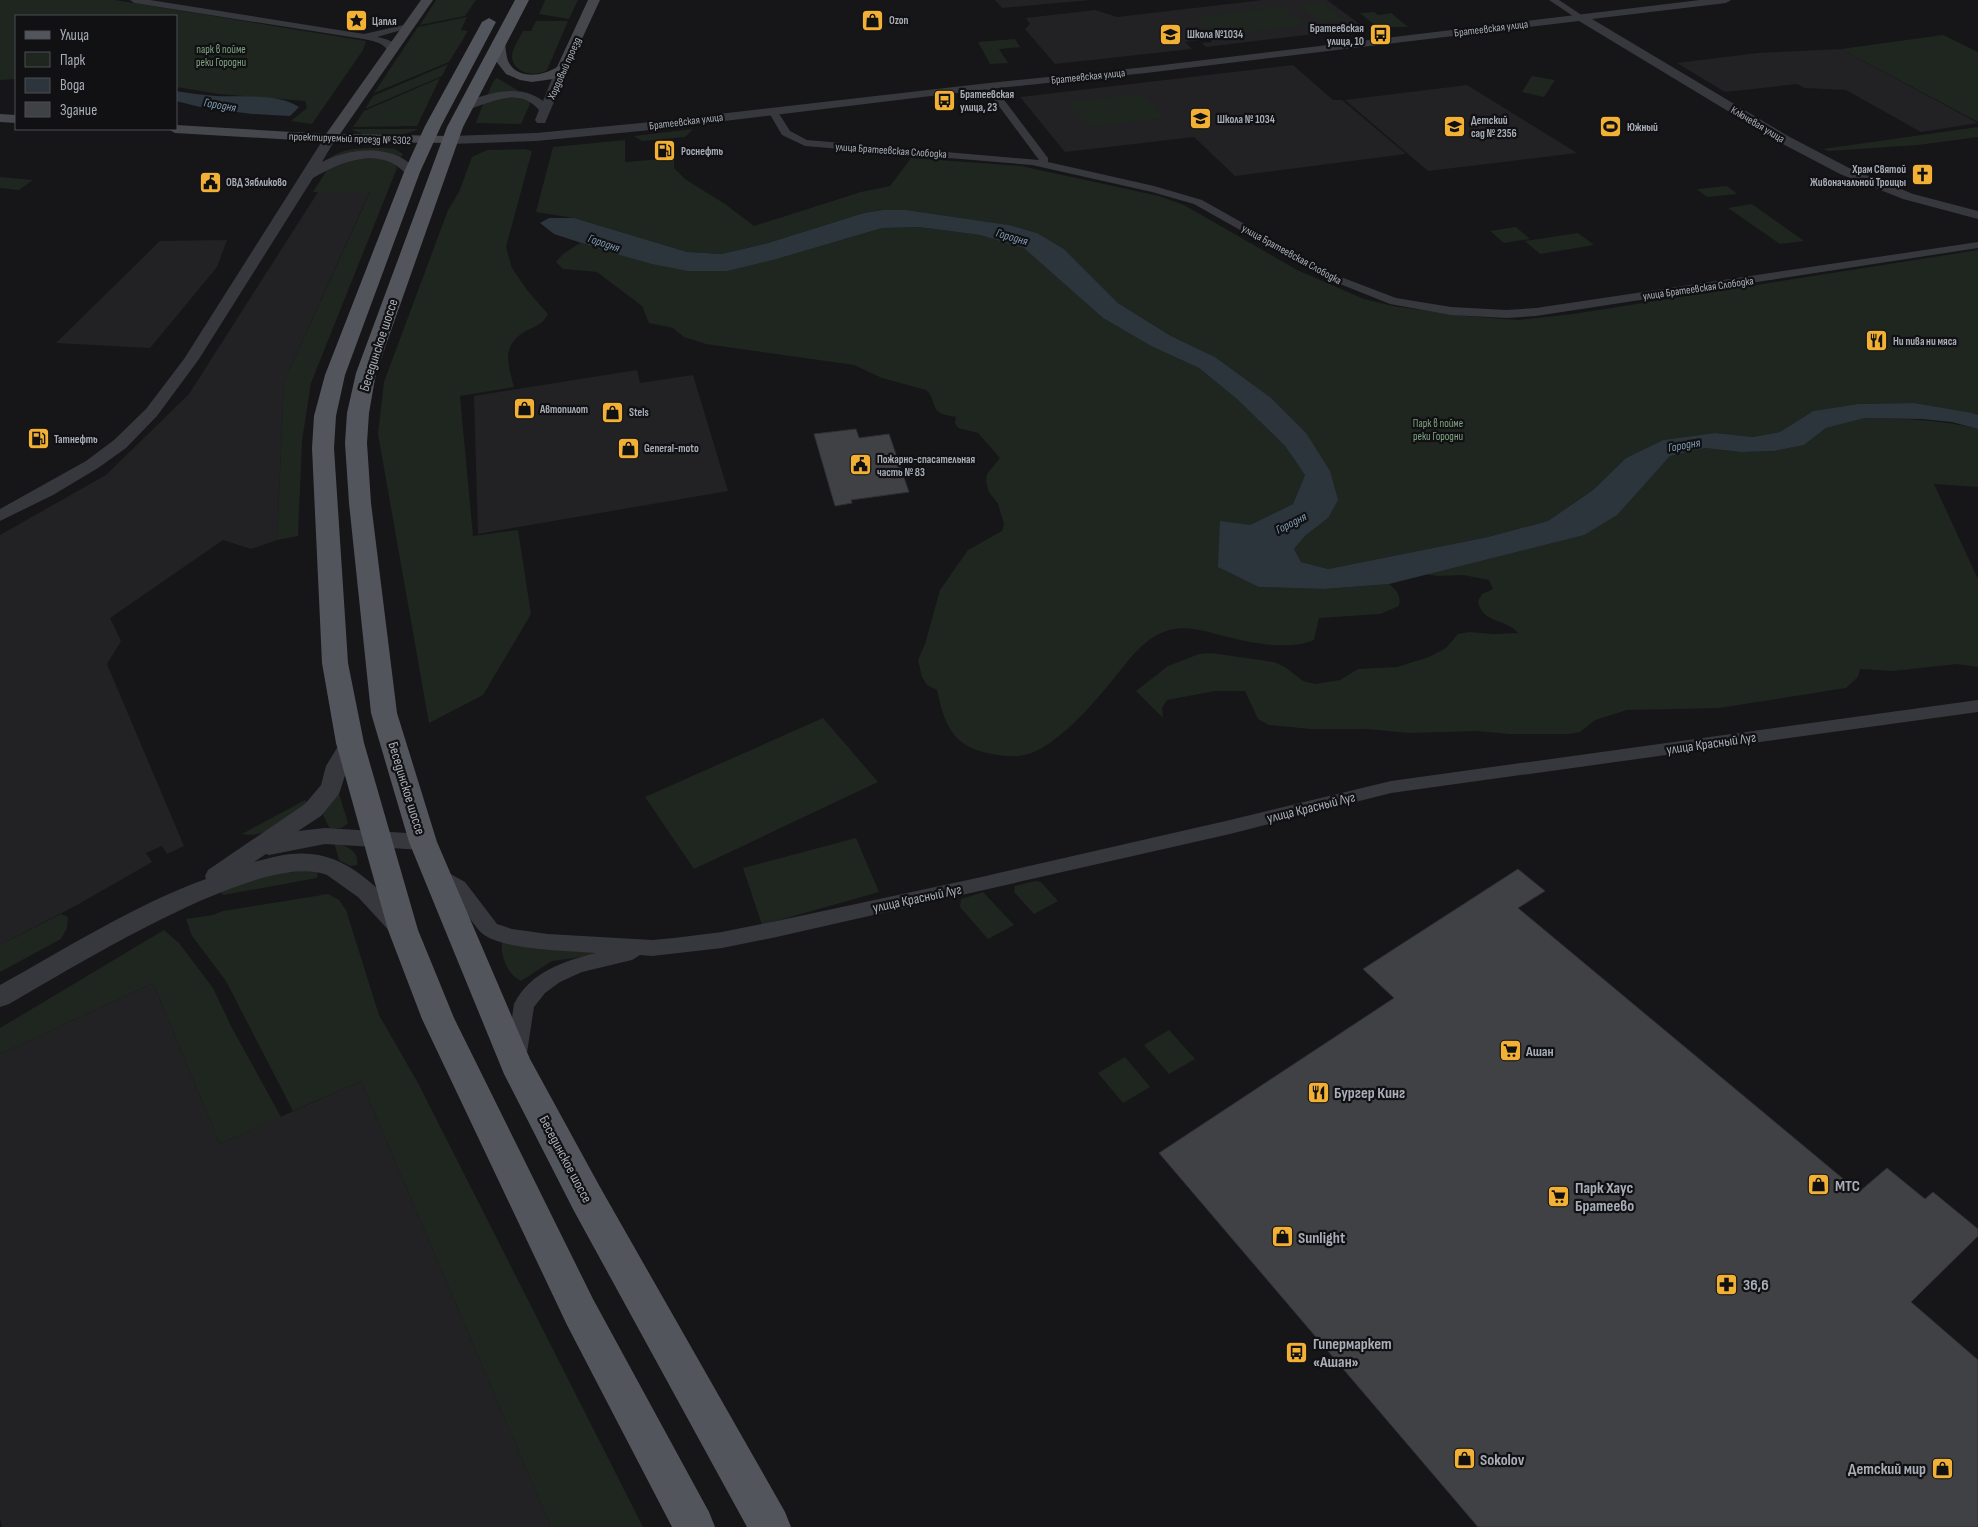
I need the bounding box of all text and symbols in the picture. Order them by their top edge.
shop icon: Ozon [861,8,885,32]
place icon: Цапля [344,9,368,33]
place label: Ozon [889,14,909,27]
legend [15,15,178,130]
place label: Цапля [372,15,397,28]
street label: Братеевская улица [1453,18,1529,39]
school or university icon: Школа №1034 [1159,22,1183,46]
place label: Братеевская улица, 10 [1310,22,1364,48]
bus stop icon: Братеевская улица, 10 [1368,22,1392,46]
text: Улица [60,26,89,45]
place label: Школа №1034 [1187,28,1243,41]
street label: Хордовый проезд [545,35,584,102]
park label: парк в пойме реки Городни [196,43,246,69]
text: Парк [60,51,86,70]
street label: Братеевская улица [1050,66,1126,87]
text: Вода [60,76,85,95]
bus stop icon: Братеевская улица, 23 [932,88,956,112]
place label: Братеевская улица, 23 [960,88,1015,114]
water label: Городня [203,95,238,116]
text: Здание [60,101,97,120]
street label: Ключевая улица [1729,103,1787,146]
school or university icon: Школа № 1034 [1189,107,1213,131]
street label: Братеевская улица [648,111,724,132]
place label: Школа № 1034 [1217,113,1275,126]
school or university icon: Детский сад № 2356 [1443,114,1467,138]
place label: Детский сад № 2356 [1471,114,1517,140]
sports icon: Южный [1599,115,1623,139]
place label: Южный [1627,121,1658,134]
street label: проектируемый проезд № 5302 [289,130,412,147]
fuel station icon: Роснефть [653,139,677,163]
street label: улица Братеевская Слободка [835,140,947,161]
place label: Роснефть [681,145,724,158]
place label: Храм Святой Живоначальной Троицы [1810,163,1906,189]
church icon: Храм Святой Живоначальной Троицы [1910,163,1934,187]
public building icon: ОВД Зябликово [198,170,222,194]
place label: ОВД Зябликово [226,176,287,189]
street label: улица Братеевская Слободка [1240,222,1344,287]
water label: Городня [994,226,1030,249]
water label: Городня [586,231,622,256]
street label: улица Братеевская Слободка [1642,274,1754,303]
street label: Бесединское шоссе [356,297,401,394]
restaurant icon: Ни пива ни мяса [1865,329,1889,353]
place label: Ни пива ни мяса [1893,335,1957,348]
shop icon: Автопилот [512,397,536,421]
shop icon: Stels [601,400,625,424]
place label: Автопилот [539,403,588,416]
place label: Stels [629,406,649,419]
park label: Парк в пойме реки Городни [1413,417,1463,443]
fuel station icon: Татнефть [26,427,50,451]
place label: Татнефть [54,433,98,446]
water label: Городня [1667,435,1702,456]
shop icon: General-moto [616,436,640,460]
place label: General-moto [644,442,699,455]
public building icon: Пожарно-спасательная часть № 83 [849,453,873,477]
place label: Пожарно-спасательная часть № 83 [877,453,976,479]
water label: Городня [1273,509,1309,538]
street label: улица Красный Луг [1665,729,1757,758]
street label: Бесединское шоссе [384,740,429,837]
street label: улица Красный Луг [1265,788,1357,827]
street label: улица Красный Луг [871,881,963,916]
supermarket icon: Ашан [1498,1039,1522,1063]
place label: Ашан [1525,1043,1554,1060]
restaurant icon: Бургер Кинг [1306,1080,1330,1104]
place label: Бургер Кинг [1334,1084,1405,1103]
street label: Бесединское шоссе [535,1113,596,1206]
shop icon: МТС [1807,1173,1831,1197]
place label: МТС [1835,1177,1860,1196]
place label: Парк Хаус Братеево [1575,1179,1634,1216]
supermarket icon: Парк Хаус Братеево [1547,1184,1571,1208]
shop icon: Sunlight [1270,1225,1294,1249]
place label: Sunlight [1298,1229,1345,1248]
pharmacy icon: 36,6 [1715,1272,1739,1296]
place label: 36,6 [1743,1276,1769,1295]
place label: Гипермаркет «Ашан» [1313,1335,1392,1372]
bus stop icon: Гипермаркет «Ашан» [1285,1340,1309,1364]
shop icon: Sokolov [1452,1447,1476,1471]
place label: Sokolov [1480,1451,1525,1470]
shop icon: Детский мир [1930,1456,1954,1480]
place label: Детский мир [1848,1460,1926,1479]

